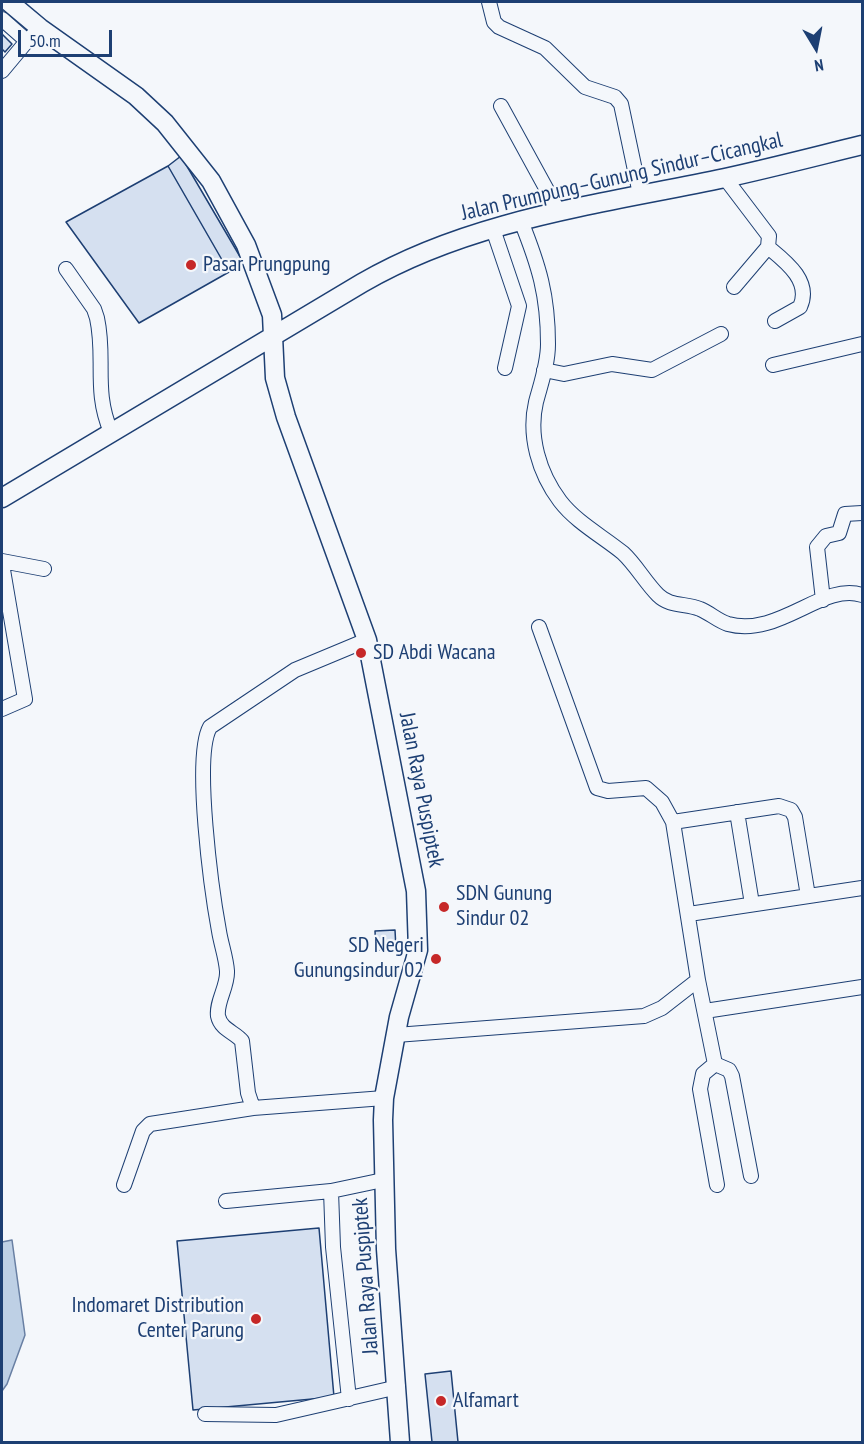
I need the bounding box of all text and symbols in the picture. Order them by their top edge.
scale bar [21,18,116,56]
north arrow [786,18,846,78]
text: 50 m [29,29,61,52]
text: N [813,55,825,76]
street label: Jalan Prumpung–Gunung Sindur–Cicangkal [459,127,785,227]
place label: Pasar Prungpung [203,252,330,278]
marker: Pasar Prungpung [184,258,198,272]
place label: SD Abdi Wacana [373,640,495,666]
marker: SD Abdi Wacana [354,646,368,660]
street label: Jalan Raya Puspiptek [393,710,449,870]
place label: SDN Gunung Sindur 02 [456,881,552,932]
marker: SDN Gunung Sindur 02 [437,900,451,914]
place label: SD Negeri Gunungsindur 02 [294,933,424,984]
marker: SD Negeri Gunungsindur 02 [429,952,443,966]
street label: Jalan Raya Puspiptek [347,1197,385,1355]
place label: Indomaret Distribution Center Parung [72,1293,244,1344]
marker: Indomaret Distribution Center Parung [249,1312,263,1326]
place label: Alfamart [453,1388,519,1414]
marker: Alfamart [434,1394,448,1408]

